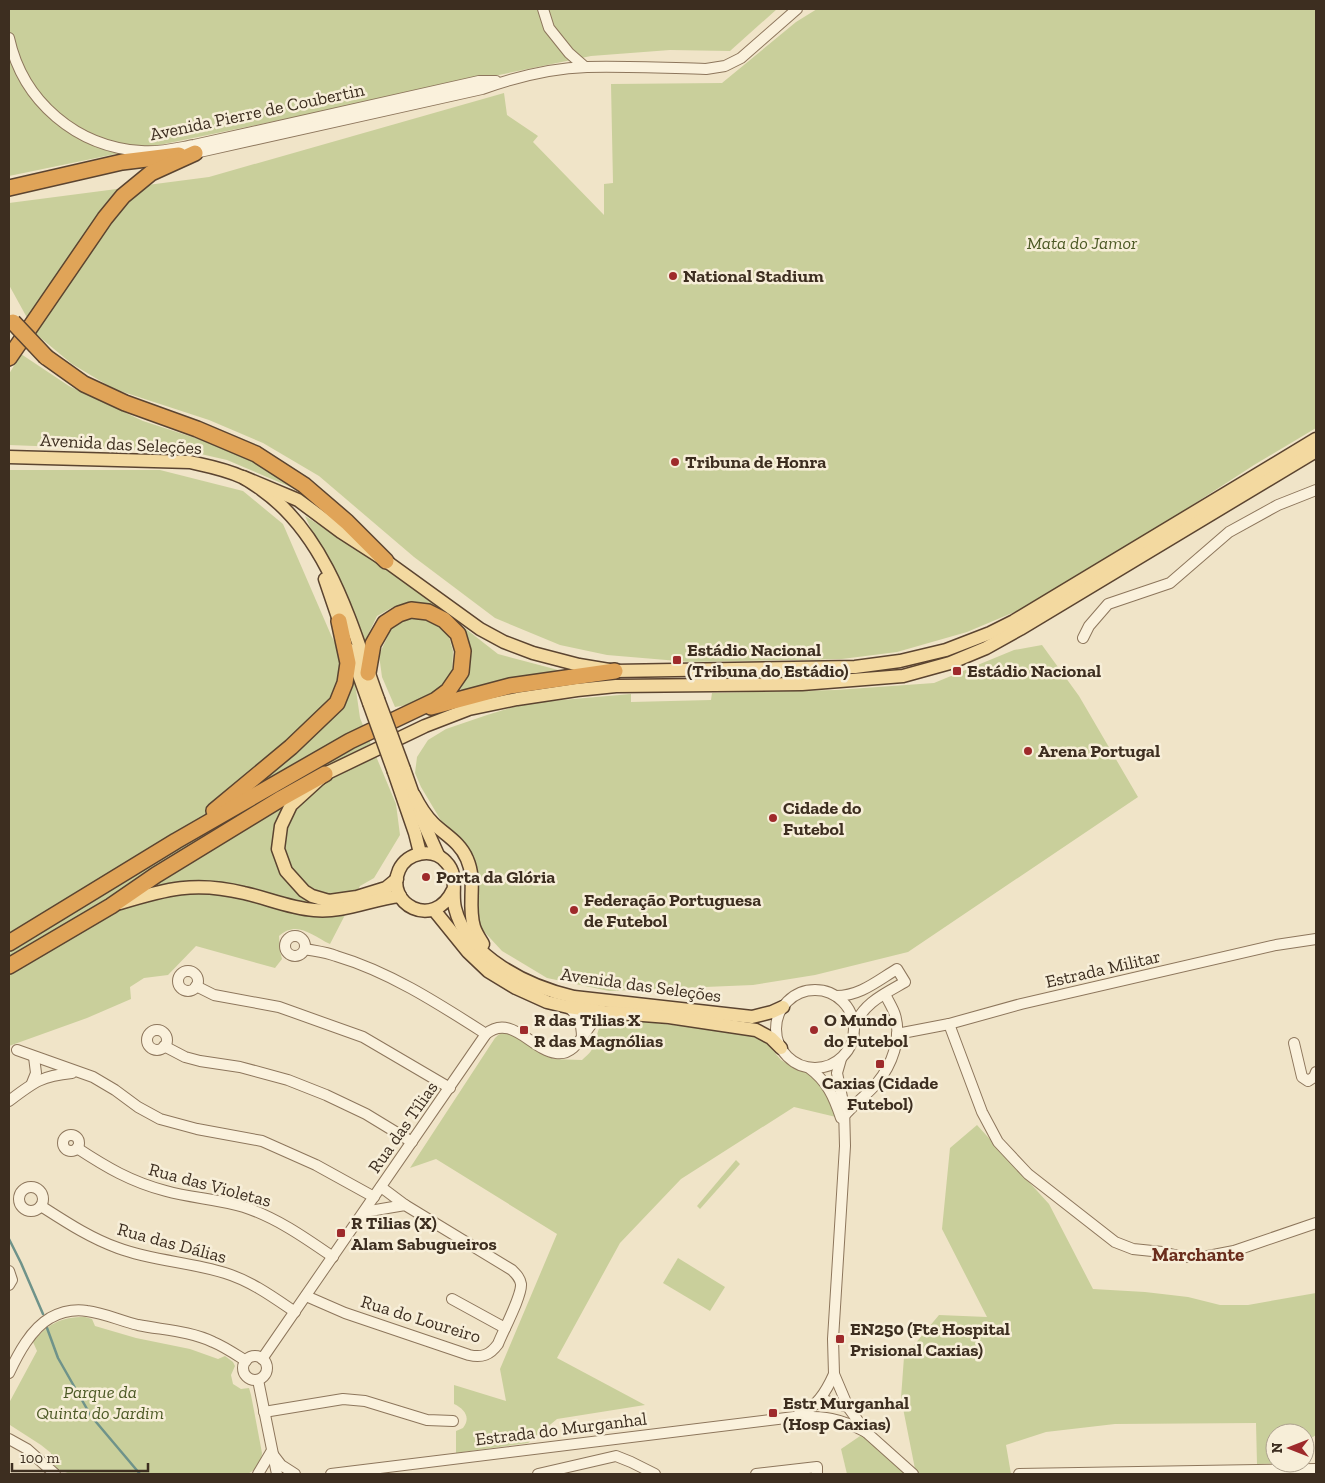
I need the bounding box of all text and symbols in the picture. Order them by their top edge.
street label: Avenida Pierre de Coubertin [148,78,367,145]
park label: Mata do Jamor [1027,232,1138,254]
place label: National Stadium [683,265,824,287]
marker: National Stadium [667,270,679,282]
street label: Avenida das Seleções [40,429,203,459]
place label: Tribuna de Honra [685,451,826,473]
marker: Tribuna de Honra [669,456,681,468]
place label: Estádio Nacional (Tribuna do Estádio) [687,639,848,682]
marker: Estádio Nacional (Tribuna do Estádio) [671,654,683,666]
place label: Estádio Nacional [967,660,1101,682]
marker: Estádio Nacional [951,665,963,677]
place label: Arena Portugal [1038,740,1160,762]
marker: Arena Portugal [1022,745,1034,757]
place label: Cidade do Futebol [783,797,862,840]
marker: Cidade do Futebol [767,812,779,824]
place label: Porta da Glória [436,866,555,888]
marker: Porta da Glória [420,871,432,883]
place label: Federação Portuguesa de Futebol [584,889,761,932]
marker: Federação Portuguesa de Futebol [568,904,580,916]
street label: Estrada Militar [1043,945,1163,993]
street label: Avenida das Seleções [559,963,723,1007]
place label: R das Tilias X R das Magnólias [534,1009,663,1052]
place label: O Mundo do Futebol [824,1009,908,1052]
marker: R das Tilias X R das Magnólias [518,1024,530,1036]
marker: O Mundo do Futebol [808,1024,820,1036]
marker: Caxias (Cidade Futebol) [874,1058,886,1070]
place label: Caxias (Cidade Futebol) [822,1072,938,1115]
street label: Rua das Tílias [363,1077,443,1177]
street label: Rua das Violetas [146,1158,274,1212]
place label: R Tilias (X) Alam Sabugueiros [351,1212,497,1255]
street label: Rua das Dálias [115,1218,229,1268]
marker: R Tilias (X) Alam Sabugueiros [335,1227,347,1239]
district label: Marchante [1152,1243,1244,1266]
street label: Rua do Loureiro [358,1290,484,1348]
place label: EN250 (Fte Hospital Prisional Caxias) [850,1318,1010,1361]
marker: EN250 (Fte Hospital Prisional Caxias) [834,1333,846,1345]
park label: Parque da Quinta do Jardim [36,1381,164,1424]
place label: Estr Murganhal (Hosp Caxias) [783,1392,909,1435]
marker: Estr Murganhal (Hosp Caxias) [767,1407,779,1419]
street label: Estrada do Murganhal [474,1408,648,1450]
north arrow [1265,1423,1315,1473]
scale bar [12,1440,149,1472]
text: N [1269,1442,1286,1453]
text: 100 m [20,1449,59,1467]

